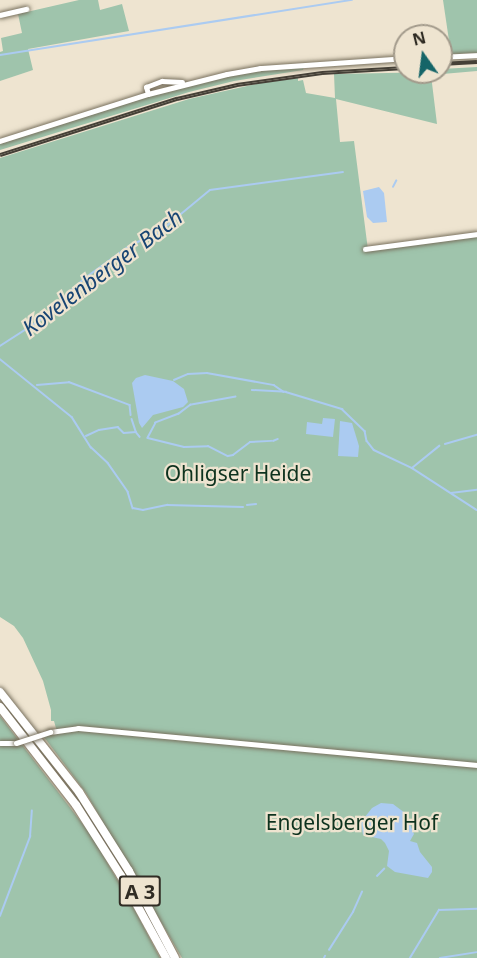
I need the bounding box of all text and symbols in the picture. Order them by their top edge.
north arrow [393,24,453,84]
text: N [410,26,428,51]
water label: Kovelenberger Bach [17,203,187,341]
park label: Ohligser Heide [165,460,311,486]
park label: Engelsberger Hof [266,809,438,835]
road number: A 3 [118,874,162,908]

